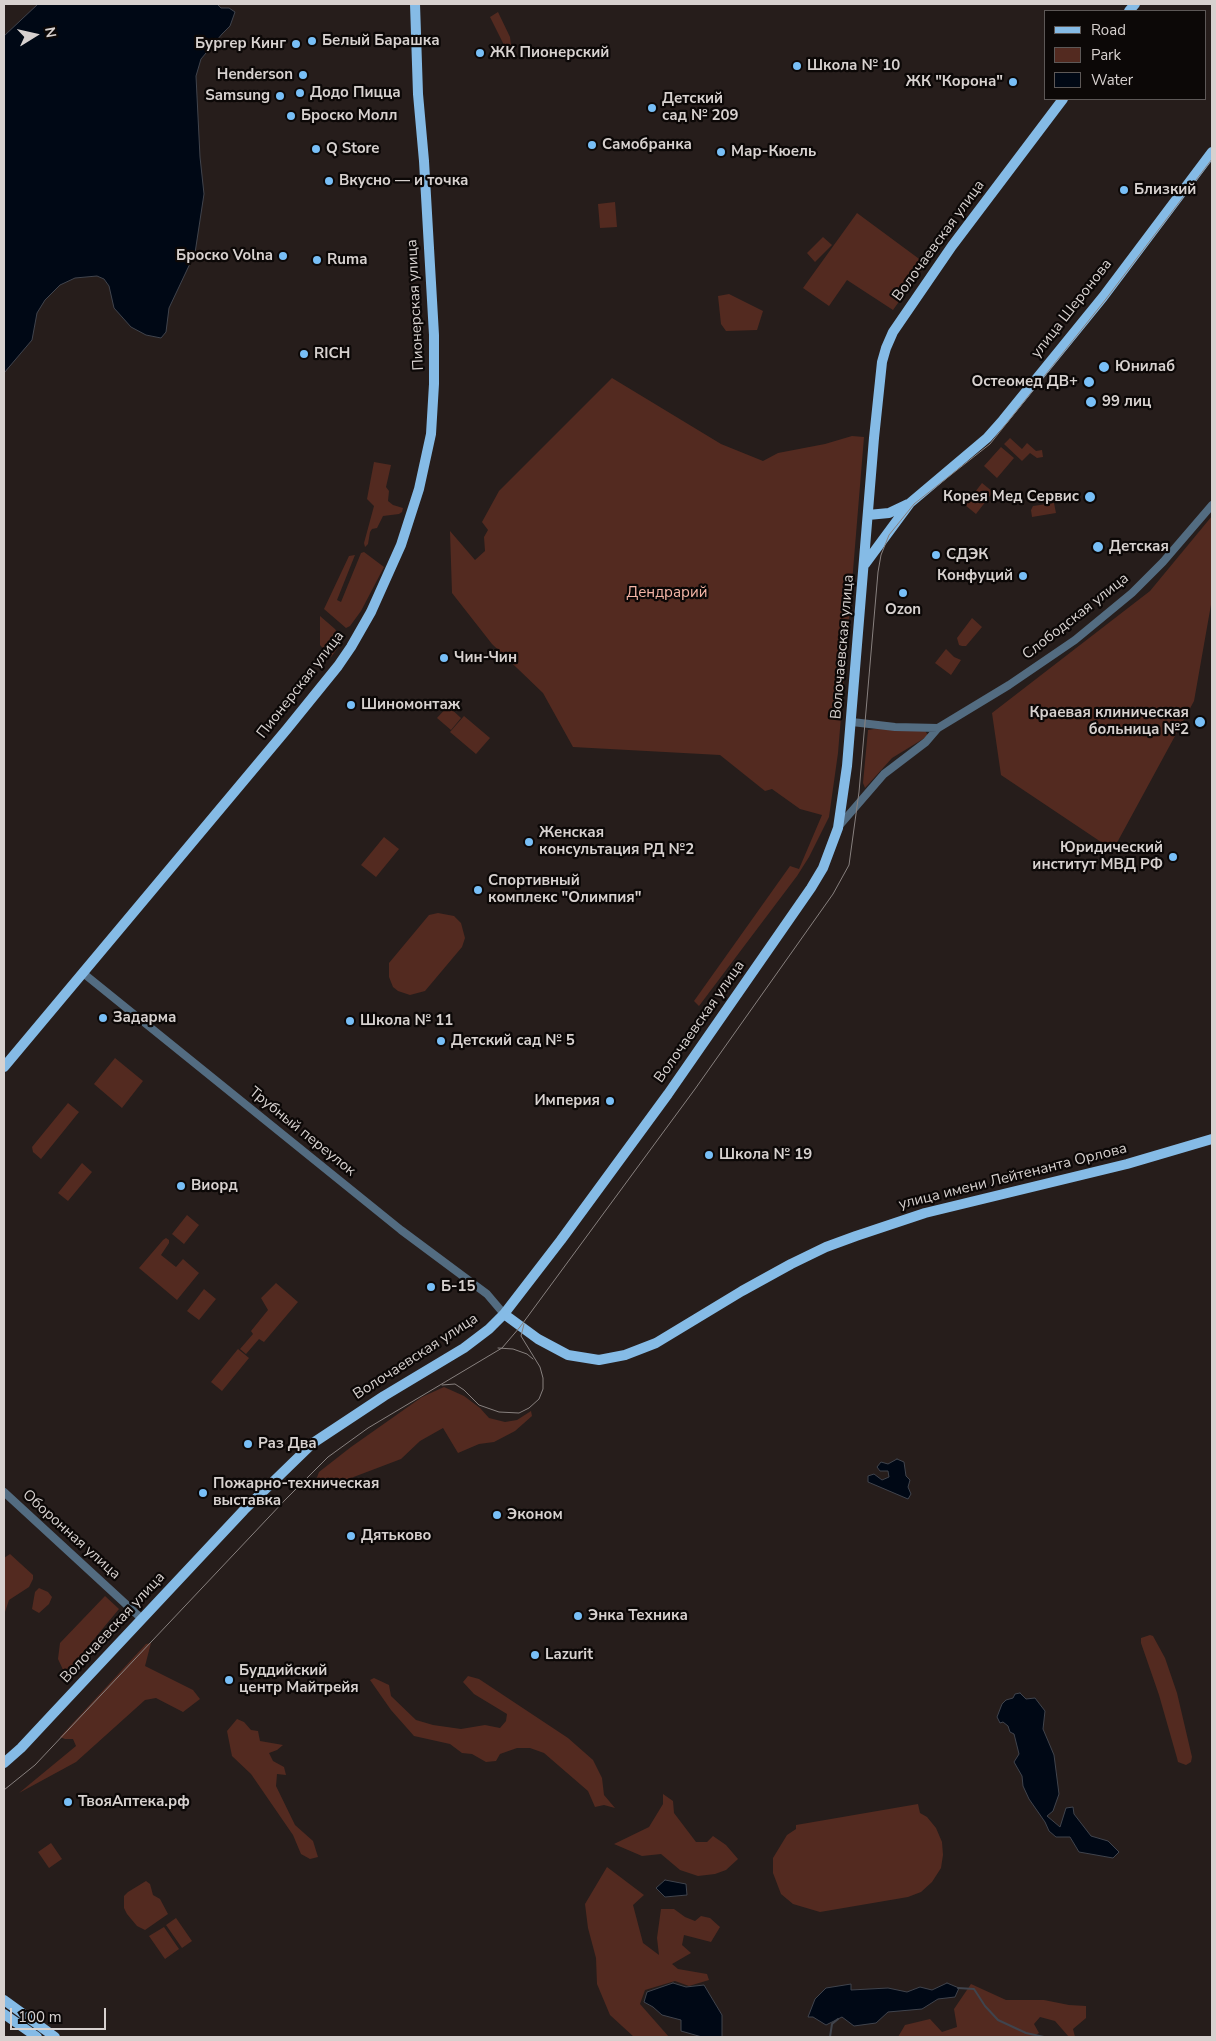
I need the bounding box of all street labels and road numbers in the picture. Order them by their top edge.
street label: Волочаевская улица [889,177,989,305]
street label: Пионерская улица [404,239,428,371]
street label: улица Шеронова [1028,256,1116,362]
street label: Слободская улица [1019,570,1133,664]
street label: Волочаевская улица [828,574,858,720]
street label: Пионерская улица [254,628,348,742]
street label: Волочаевская улица [651,957,749,1087]
street label: Трубный переулок [245,1084,359,1180]
street label: улица имени Лейтенанта Орлова [897,1140,1129,1214]
street label: Волочаевская улица [350,1310,482,1404]
street label: Оборонная улица [18,1486,124,1584]
street label: Волочаевская улица [57,1569,169,1687]

